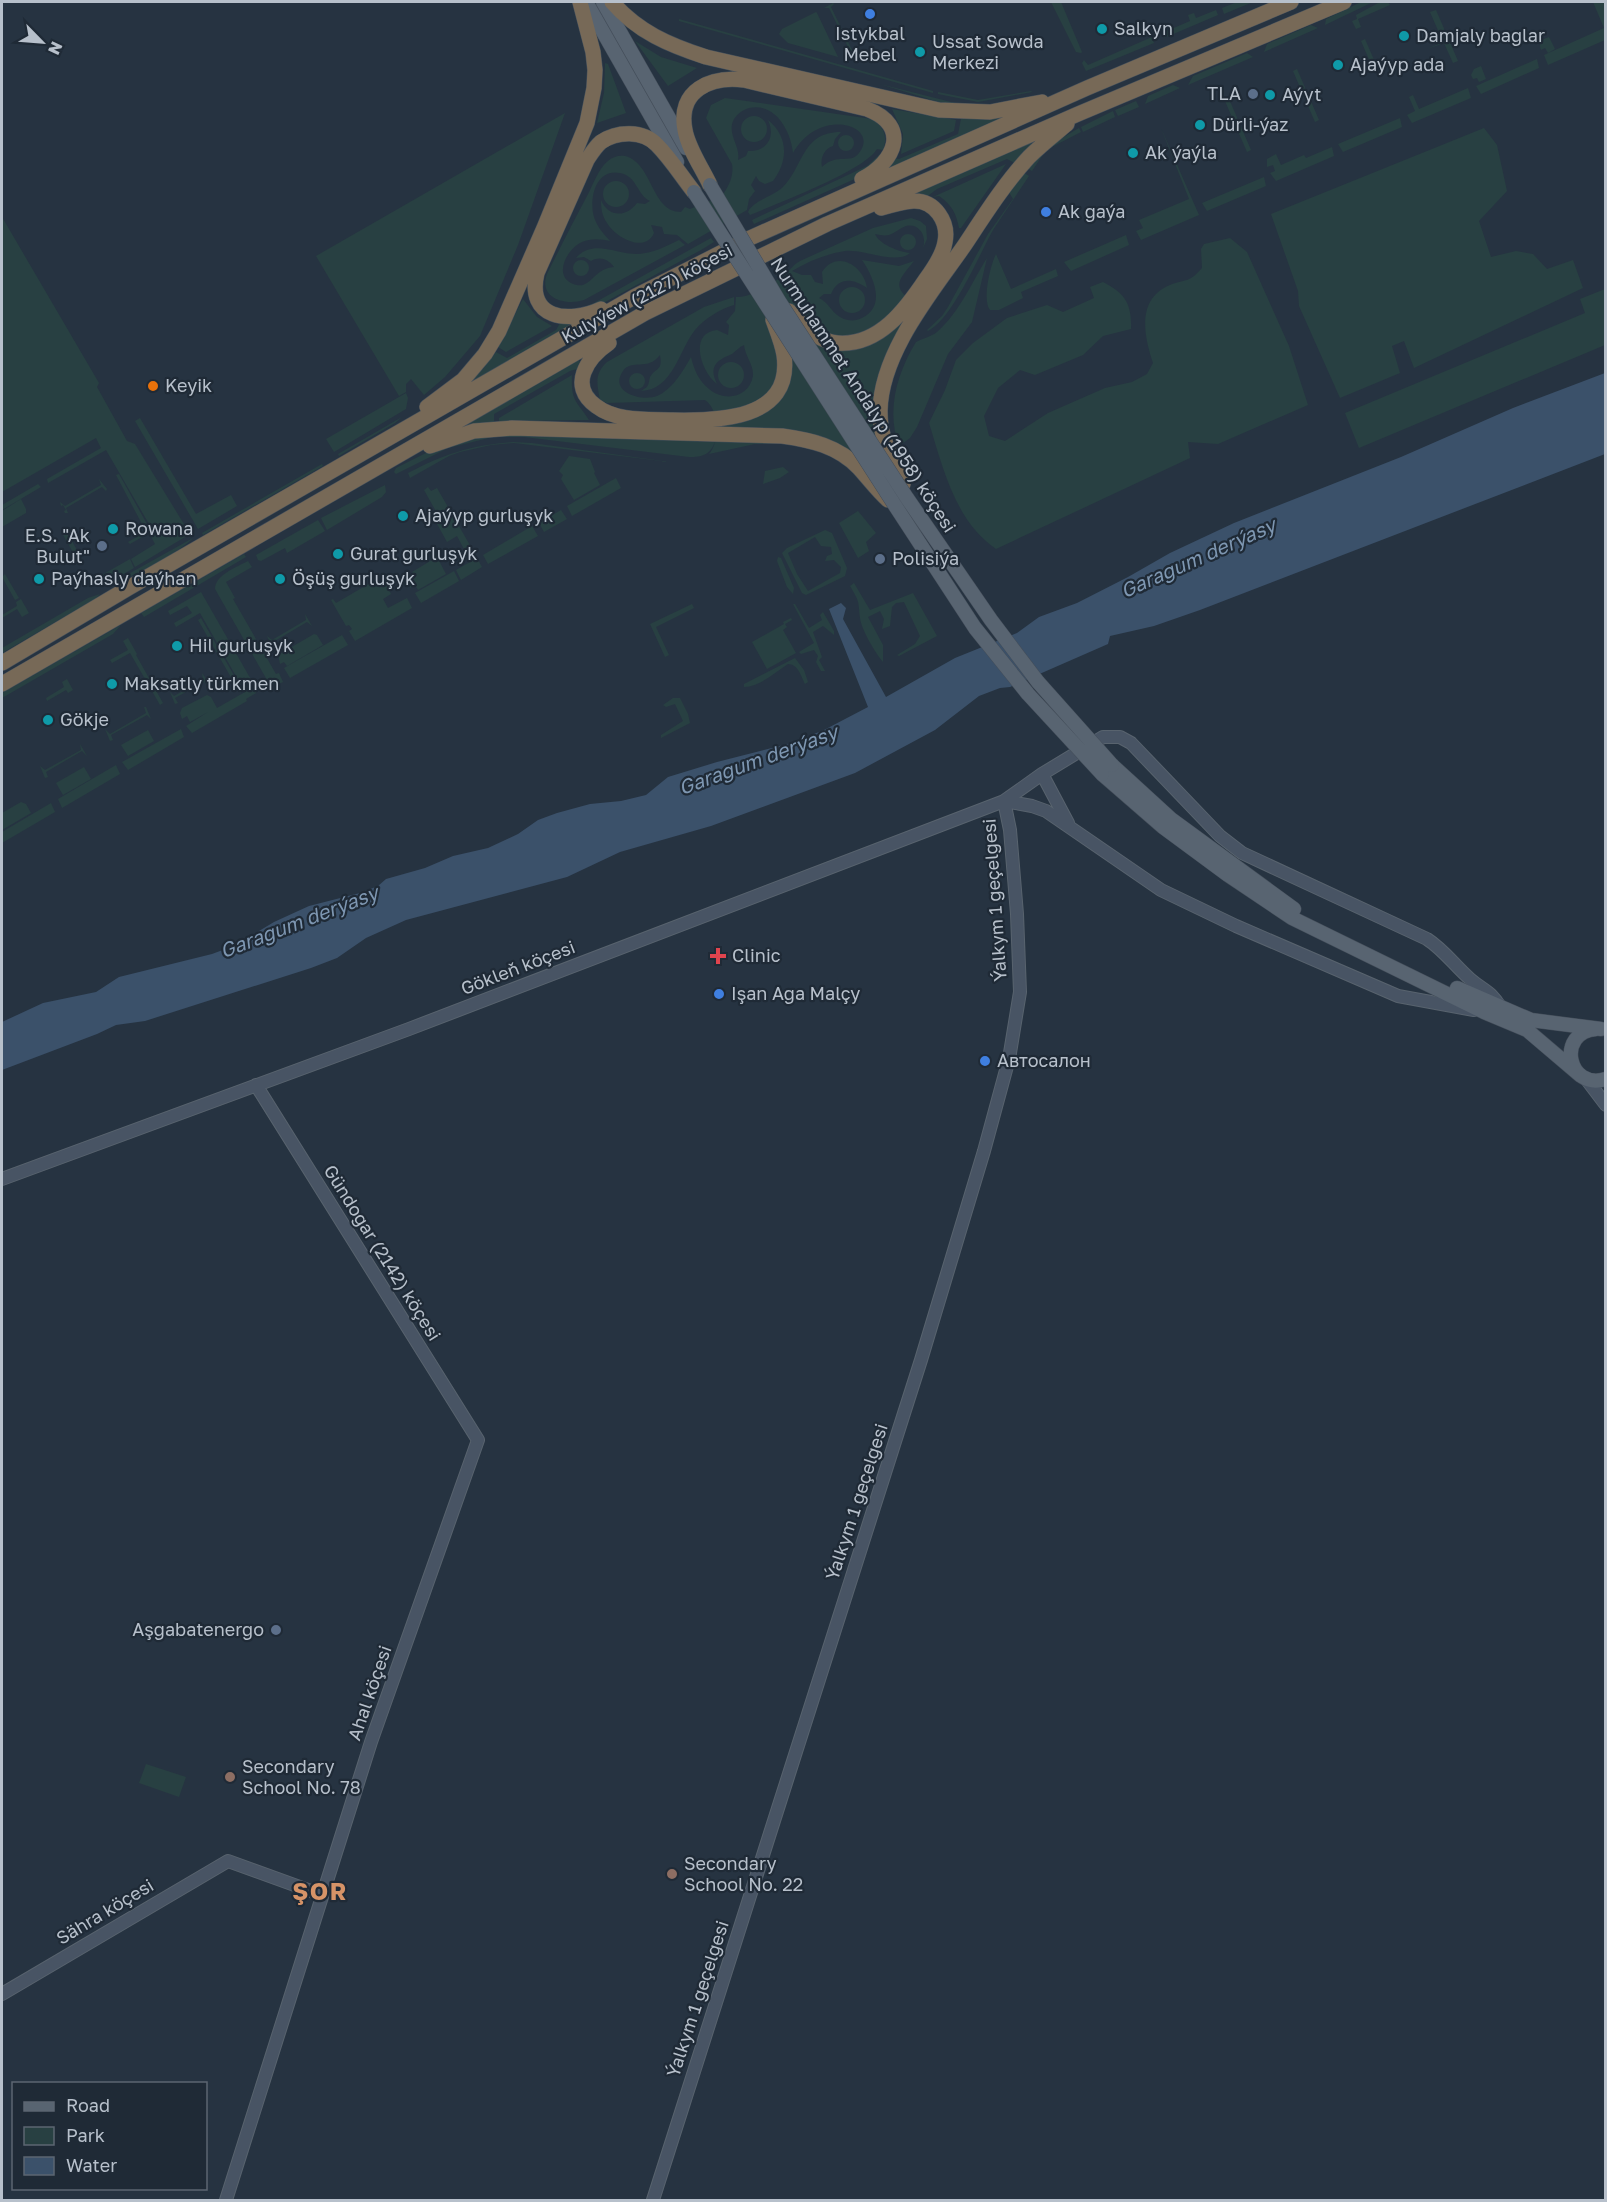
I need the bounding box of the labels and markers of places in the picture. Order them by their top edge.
marker: Istykbal Mebel [863,7,877,21]
place label: Salkyn [1114,17,1173,39]
place label: Istykbal Mebel [835,22,905,65]
marker: Salkyn [1095,22,1109,36]
place label: Damjaly baglar [1416,24,1545,46]
marker: Damjaly baglar [1397,29,1411,43]
place label: Ussat Sowda Merkezi [932,30,1044,73]
marker: Ussat Sowda Merkezi [913,45,927,59]
place label: Ajaýyp ada [1350,53,1444,75]
marker: Ajaýyp ada [1331,58,1345,72]
place label: TLA [1207,82,1241,104]
place label: Aýyt [1282,83,1321,105]
marker: TLA [1246,87,1260,101]
marker: Aýyt [1263,88,1277,102]
place label: Dürli-ýaz [1212,113,1288,135]
marker: Dürli-ýaz [1193,118,1207,132]
place label: Ak ýaýla [1145,141,1217,163]
marker: Ak ýaýla [1126,146,1140,160]
place label: Ak gaýa [1058,200,1125,222]
marker: Ak gaýa [1039,205,1053,219]
place label: Keyik [165,374,212,396]
marker: Keyik [146,379,160,393]
place label: Ajaýyp gurluşyk [415,504,553,526]
marker: Ajaýyp gurluşyk [396,509,410,523]
place label: Rowana [125,517,193,539]
marker: Rowana [106,522,120,536]
place label: E.S. "Ak Bulut" [25,524,90,567]
marker: E.S. "Ak Bulut" [95,539,109,553]
place label: Gurat gurluşyk [350,542,478,564]
marker: Gurat gurluşyk [331,547,345,561]
place label: Polisiýa [892,547,959,569]
marker: Polisiýa [873,552,887,566]
place label: Paýhasly daýhan [51,567,197,589]
place label: Öşüş gurluşyk [292,567,415,589]
marker: Paýhasly daýhan [32,572,46,586]
marker: Öşüş gurluşyk [273,572,287,586]
place label: Hil gurluşyk [189,634,293,656]
marker: Hil gurluşyk [170,639,184,653]
place label: Maksatly türkmen [124,672,279,694]
marker: Maksatly türkmen [105,677,119,691]
place label: Gökje [60,708,109,730]
marker: Gökje [41,713,55,727]
place label: Clinic [732,944,781,966]
marker: Clinic [709,947,727,965]
place label: Işan Aga Malçy [731,982,860,1004]
marker: Işan Aga Malçy [712,987,726,1001]
place label: Автосалон [997,1049,1091,1071]
marker: Автосалон [978,1054,992,1068]
place label: Aşgabatenergo [132,1618,264,1640]
marker: Aşgabatenergo [269,1623,283,1637]
place label: Secondary School No. 78 [242,1755,361,1798]
marker: Secondary School No. 78 [223,1770,237,1784]
place label: Secondary School No. 22 [684,1852,803,1895]
marker: Secondary School No. 22 [665,1867,679,1881]

